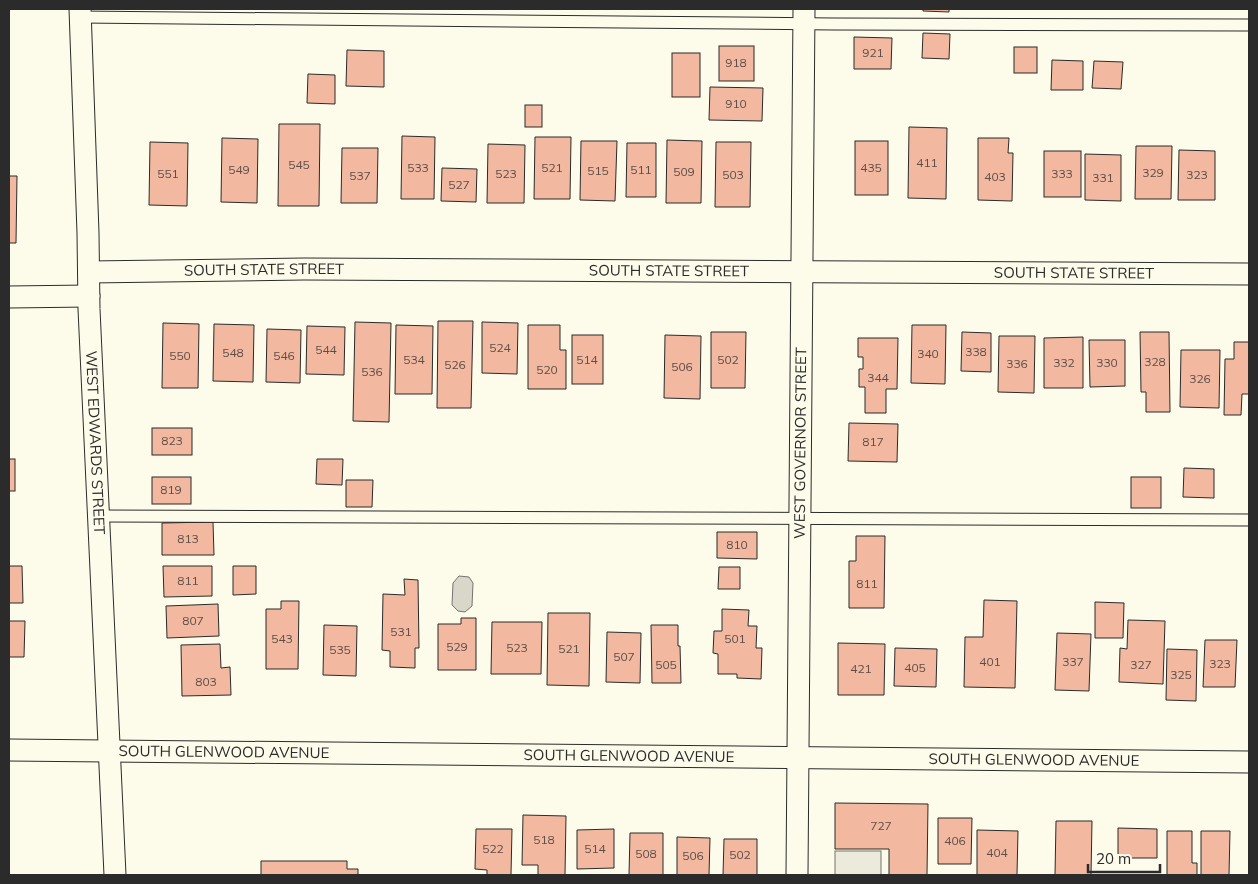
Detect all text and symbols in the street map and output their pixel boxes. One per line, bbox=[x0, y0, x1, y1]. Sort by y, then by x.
house number: 921 bbox=[862, 45, 884, 60]
house number: 918 bbox=[725, 55, 747, 70]
house number: 910 bbox=[725, 96, 747, 111]
house number: 411 bbox=[916, 155, 938, 170]
house number: 545 bbox=[288, 157, 310, 172]
house number: 533 bbox=[407, 160, 429, 175]
house number: 521 bbox=[541, 160, 563, 175]
house number: 435 bbox=[860, 160, 882, 175]
house number: 549 bbox=[228, 162, 250, 177]
house number: 511 bbox=[630, 162, 652, 177]
house number: 515 bbox=[587, 163, 609, 178]
house number: 509 bbox=[673, 164, 695, 179]
house number: 329 bbox=[1142, 165, 1164, 180]
house number: 551 bbox=[157, 166, 179, 181]
house number: 523 bbox=[495, 166, 517, 181]
house number: 333 bbox=[1051, 166, 1073, 181]
house number: 503 bbox=[722, 167, 744, 182]
house number: 323 bbox=[1186, 167, 1208, 182]
house number: 537 bbox=[349, 168, 371, 183]
house number: 403 bbox=[984, 169, 1006, 184]
house number: 331 bbox=[1092, 170, 1114, 185]
house number: 527 bbox=[448, 177, 470, 192]
street label: SOUTH STATE STREET bbox=[184, 259, 344, 280]
street label: SOUTH STATE STREET bbox=[589, 261, 749, 280]
street label: SOUTH STATE STREET bbox=[994, 263, 1154, 282]
house number: 524 bbox=[489, 340, 511, 355]
house number: 544 bbox=[315, 342, 337, 357]
house number: 338 bbox=[965, 344, 987, 359]
house number: 548 bbox=[222, 345, 244, 360]
house number: 340 bbox=[917, 346, 939, 361]
street label: WEST GOVERNOR STREET bbox=[790, 347, 810, 539]
house number: 550 bbox=[169, 348, 191, 363]
house number: 546 bbox=[273, 348, 295, 363]
street label: WEST EDWARDS STREET bbox=[82, 350, 109, 535]
house number: 534 bbox=[403, 352, 425, 367]
house number: 514 bbox=[576, 352, 598, 367]
house number: 502 bbox=[717, 352, 739, 367]
house number: 328 bbox=[1144, 354, 1166, 369]
house number: 332 bbox=[1053, 355, 1075, 370]
house number: 330 bbox=[1096, 355, 1118, 370]
house number: 336 bbox=[1006, 356, 1028, 371]
house number: 526 bbox=[444, 357, 466, 372]
house number: 506 bbox=[671, 359, 693, 374]
house number: 520 bbox=[536, 362, 558, 377]
house number: 536 bbox=[361, 364, 383, 379]
house number: 344 bbox=[867, 370, 889, 385]
house number: 326 bbox=[1189, 371, 1211, 386]
house number: 823 bbox=[161, 433, 183, 448]
house number: 817 bbox=[862, 434, 884, 449]
house number: 819 bbox=[160, 482, 182, 497]
house number: 813 bbox=[177, 531, 199, 546]
house number: 810 bbox=[726, 537, 748, 552]
house number: 811 bbox=[177, 573, 199, 588]
house number: 811 bbox=[856, 576, 878, 591]
house number: 807 bbox=[182, 613, 204, 628]
house number: 531 bbox=[390, 624, 412, 639]
house number: 543 bbox=[271, 631, 293, 646]
house number: 501 bbox=[724, 631, 746, 646]
house number: 529 bbox=[446, 639, 468, 654]
house number: 523 bbox=[506, 640, 528, 655]
house number: 521 bbox=[558, 641, 580, 656]
house number: 535 bbox=[329, 642, 351, 657]
house number: 507 bbox=[613, 649, 635, 664]
house number: 401 bbox=[979, 654, 1001, 669]
house number: 337 bbox=[1062, 654, 1084, 669]
house number: 323 bbox=[1209, 656, 1231, 671]
house number: 505 bbox=[655, 657, 677, 672]
house number: 327 bbox=[1130, 657, 1152, 672]
house number: 405 bbox=[904, 660, 926, 675]
house number: 421 bbox=[850, 661, 872, 676]
house number: 325 bbox=[1170, 667, 1192, 682]
house number: 803 bbox=[195, 674, 217, 689]
street label: SOUTH GLENWOOD AVENUE bbox=[118, 741, 330, 762]
street label: SOUTH GLENWOOD AVENUE bbox=[523, 745, 735, 766]
street label: SOUTH GLENWOOD AVENUE bbox=[928, 749, 1140, 770]
house number: 727 bbox=[870, 818, 892, 833]
house number: 518 bbox=[533, 832, 555, 847]
house number: 406 bbox=[944, 833, 966, 848]
house number: 522 bbox=[482, 841, 504, 856]
house number: 514 bbox=[584, 841, 606, 856]
scale bar bbox=[1088, 842, 1160, 874]
house number: 404 bbox=[986, 845, 1008, 860]
house number: 508 bbox=[635, 846, 657, 861]
house number: 502 bbox=[729, 847, 751, 862]
house number: 506 bbox=[682, 848, 704, 863]
text: 20 m bbox=[1096, 849, 1131, 868]

